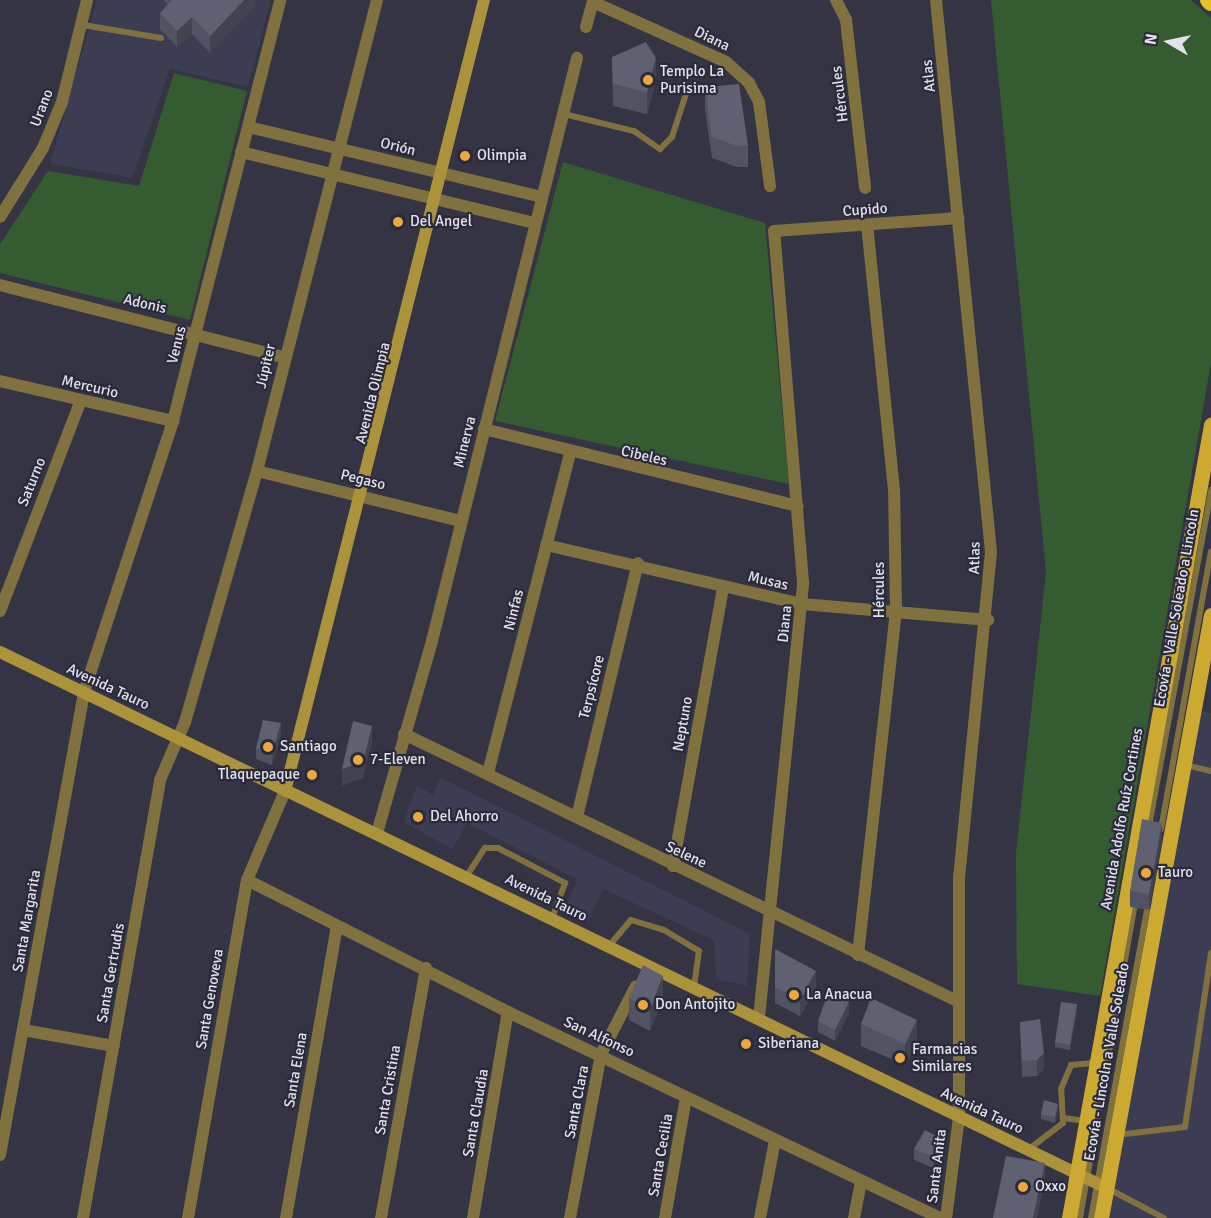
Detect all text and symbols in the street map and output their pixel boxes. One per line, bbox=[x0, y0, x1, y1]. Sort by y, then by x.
north arrow bbox=[1139, 12, 1199, 72]
street label: Diana bbox=[691, 23, 733, 55]
text: N bbox=[1140, 32, 1162, 46]
street label: Atlas bbox=[918, 59, 940, 93]
place label: Templo La Purisima bbox=[660, 62, 724, 97]
street label: Hércules bbox=[828, 65, 852, 123]
marker: Templo La Purisima bbox=[641, 73, 655, 87]
street label: Urano bbox=[27, 87, 57, 129]
street label: Orión bbox=[379, 134, 417, 160]
place label: Olimpia bbox=[477, 147, 527, 165]
marker: Olimpia bbox=[458, 149, 472, 163]
street label: Cupido bbox=[842, 199, 888, 221]
place label: Del Angel bbox=[410, 213, 472, 231]
marker: Del Angel bbox=[391, 215, 405, 229]
street label: Adonis bbox=[122, 290, 168, 318]
street label: Venus bbox=[164, 324, 190, 366]
street label: Avenida Olimpia bbox=[352, 340, 394, 446]
street label: Júpiter bbox=[252, 342, 280, 390]
street label: Mercurio bbox=[60, 372, 120, 402]
street label: Minerva bbox=[450, 414, 480, 470]
street label: Cibeles bbox=[619, 442, 669, 470]
street label: Saturno bbox=[14, 455, 50, 509]
street label: Pegaso bbox=[339, 466, 387, 494]
street label: Ecovía - Valle Soleado a Lincoln bbox=[1151, 508, 1203, 708]
street label: Atlas bbox=[966, 541, 984, 575]
street label: Hércules bbox=[871, 562, 889, 618]
street label: Musas bbox=[746, 568, 790, 594]
street label: Ninfas bbox=[500, 588, 528, 632]
street label: Diana bbox=[774, 605, 796, 643]
street label: Terpsícore bbox=[575, 653, 609, 721]
street label: Avenida Tauro bbox=[64, 660, 152, 714]
street label: Neptuno bbox=[669, 695, 697, 753]
street label: Avenida Adolfo Ruíz Cortines bbox=[1097, 727, 1147, 911]
place label: Santiago bbox=[280, 738, 337, 756]
marker: Santiago bbox=[261, 740, 275, 754]
place label: 7-Eleven bbox=[370, 751, 426, 769]
marker: 7-Eleven bbox=[351, 753, 365, 767]
place label: Tlaquepaque bbox=[218, 766, 300, 784]
marker: Tlaquepaque bbox=[305, 768, 319, 782]
place label: Del Ahorro bbox=[430, 808, 499, 826]
marker: Del Ahorro bbox=[411, 810, 425, 824]
street label: Selene bbox=[663, 838, 709, 872]
place label: Tauro bbox=[1158, 864, 1193, 882]
marker: Tauro bbox=[1139, 866, 1153, 880]
street label: Santa Margarita bbox=[9, 868, 45, 974]
street label: Avenida Tauro bbox=[502, 870, 590, 926]
street label: Santa Gertrudis bbox=[93, 922, 129, 1024]
street label: Santa Genoveva bbox=[192, 947, 228, 1051]
street label: Ecovía - Lincoln a Valle Soleado bbox=[1081, 962, 1133, 1162]
place label: La Anacua bbox=[806, 986, 872, 1004]
marker: La Anacua bbox=[787, 988, 801, 1002]
place label: Don Antojito bbox=[655, 996, 735, 1014]
marker: Don Antojito bbox=[636, 998, 650, 1012]
street label: San Alfonso bbox=[561, 1013, 637, 1061]
street label: Santa Elena bbox=[281, 1031, 311, 1109]
place label: Siberiana bbox=[758, 1035, 819, 1053]
marker: Siberiana bbox=[739, 1037, 753, 1051]
place label: Farmacias Similares bbox=[912, 1040, 977, 1075]
street label: Santa Cristina bbox=[371, 1044, 405, 1136]
marker: Farmacias Similares bbox=[893, 1051, 907, 1065]
street label: Santa Clara bbox=[561, 1064, 593, 1140]
street label: Santa Claudia bbox=[459, 1068, 493, 1158]
street label: Avenida Tauro bbox=[938, 1084, 1026, 1138]
street label: Santa Cecilia bbox=[645, 1112, 677, 1198]
street label: Santa Anita bbox=[924, 1128, 950, 1204]
place label: Oxxo bbox=[1035, 1178, 1066, 1196]
marker: Oxxo bbox=[1016, 1180, 1030, 1194]

